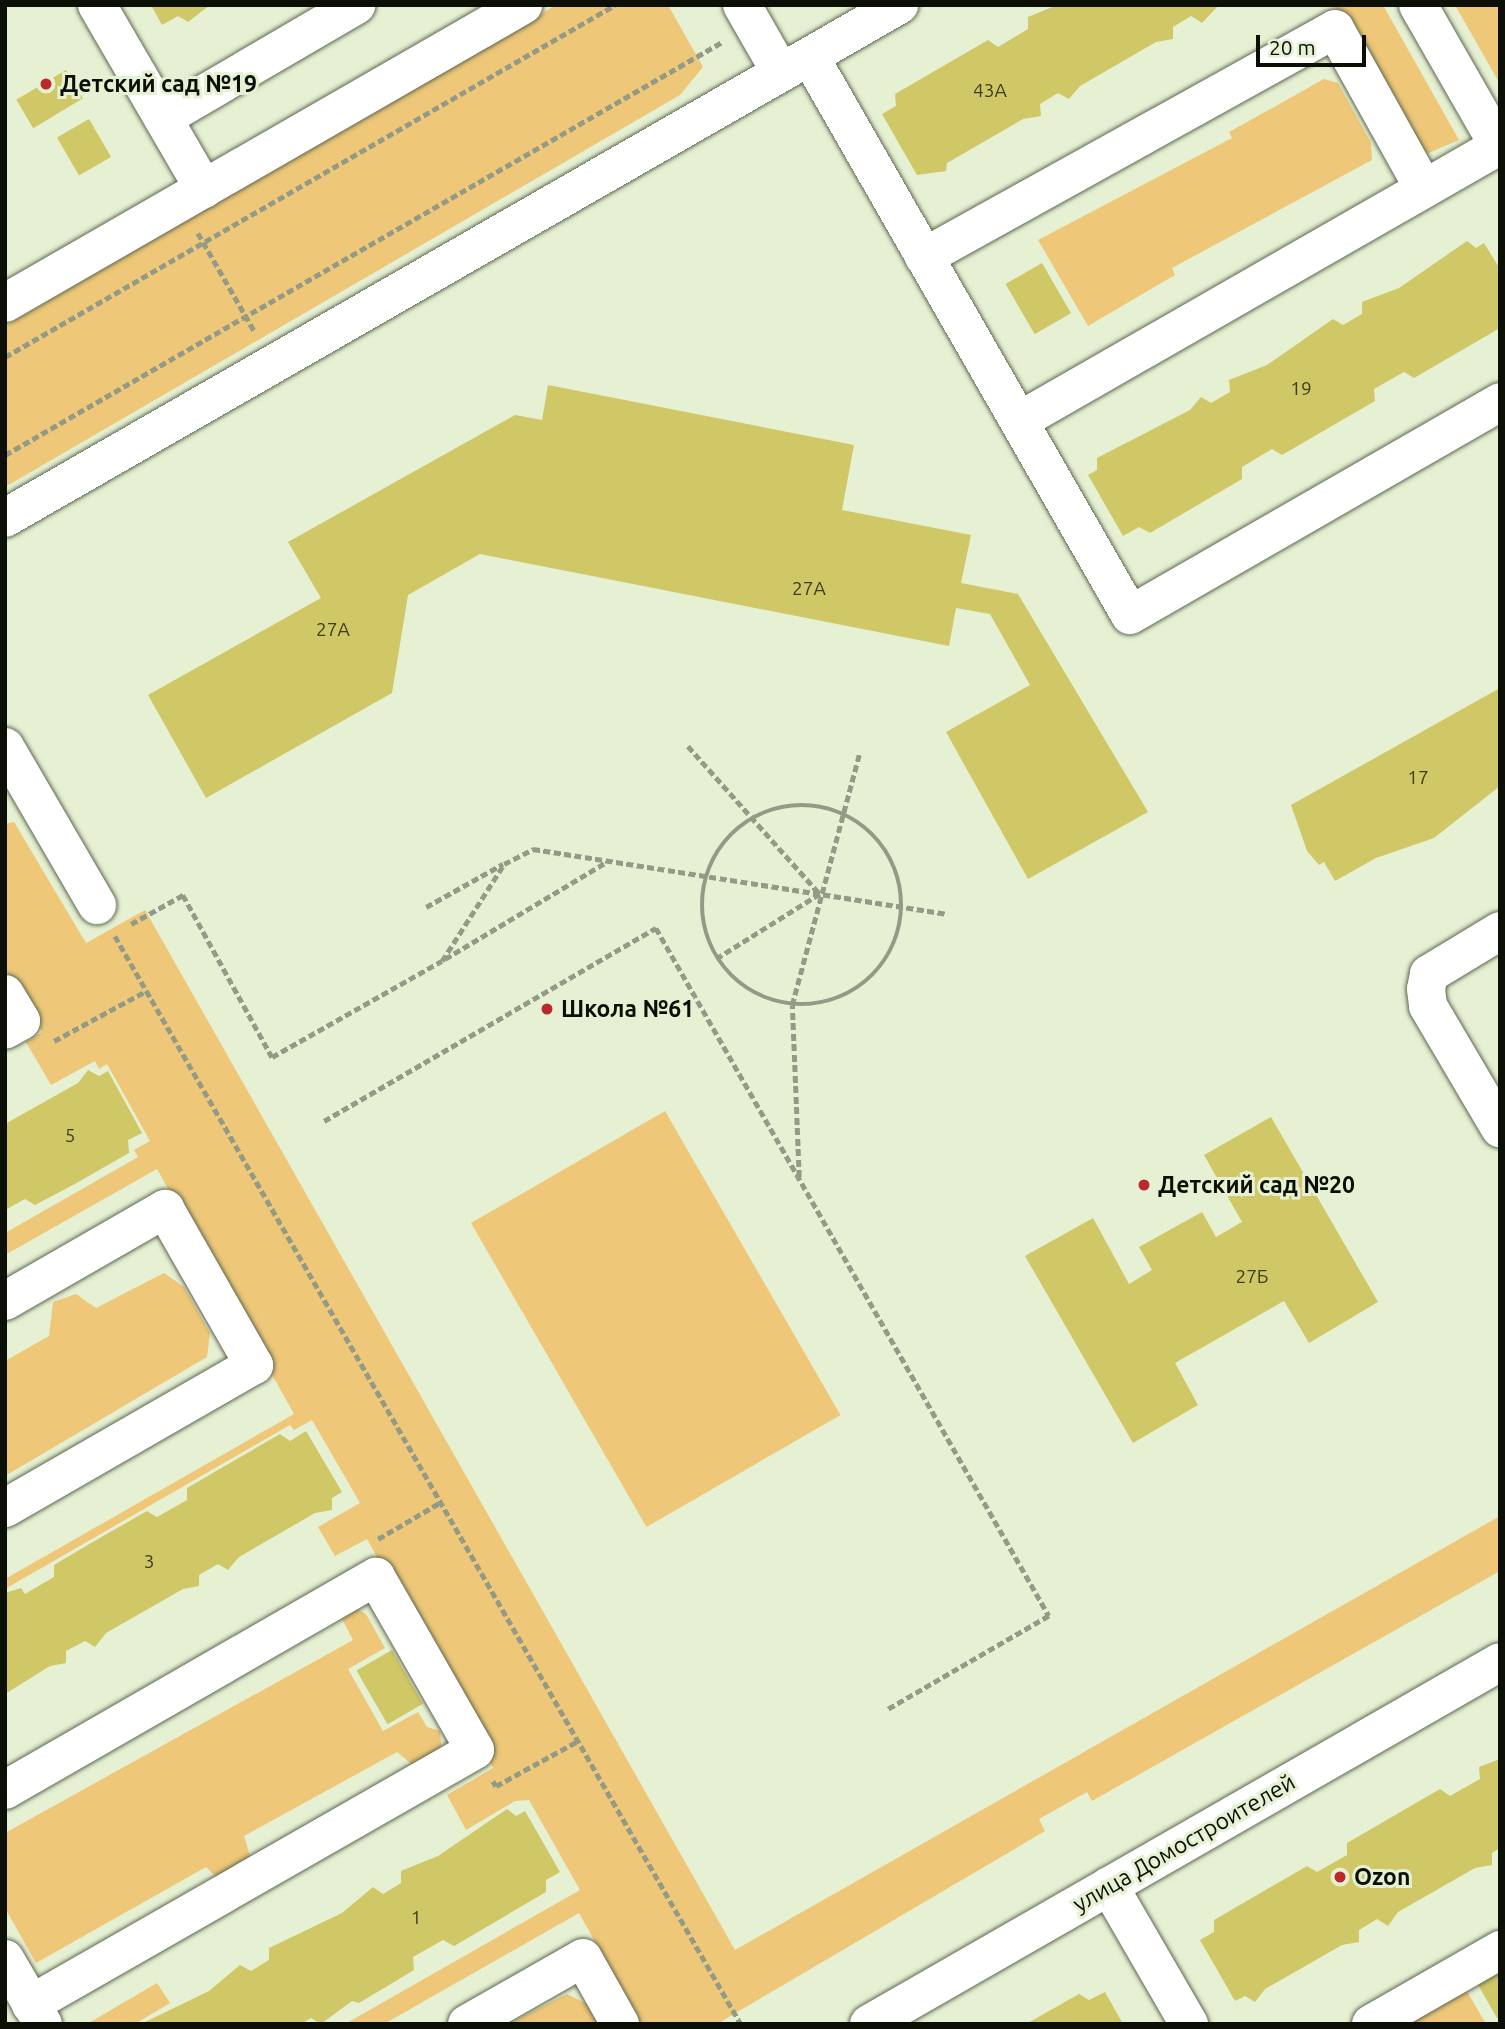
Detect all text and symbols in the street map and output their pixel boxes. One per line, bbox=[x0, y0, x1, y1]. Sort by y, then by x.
scale bar bbox=[1260, 21, 1370, 65]
text: 20 m bbox=[1269, 35, 1316, 59]
place label: Детский сад №19 bbox=[60, 70, 257, 98]
marker: Детский сад №19 bbox=[38, 76, 54, 92]
house number: 43А bbox=[973, 80, 1007, 102]
house number: 19 bbox=[1290, 378, 1312, 400]
house number: 27А bbox=[792, 578, 826, 600]
house number: 27А bbox=[316, 619, 350, 641]
house number: 17 bbox=[1407, 767, 1429, 789]
place label: Школа №61 bbox=[561, 995, 694, 1023]
marker: Школа №61 bbox=[539, 1001, 555, 1017]
house number: 5 bbox=[65, 1125, 75, 1147]
place label: Детский сад №20 bbox=[1158, 1171, 1355, 1199]
marker: Детский сад №20 bbox=[1136, 1177, 1152, 1193]
house number: 27Б bbox=[1235, 1266, 1269, 1288]
house number: 3 bbox=[144, 1551, 154, 1573]
street label: улица Домостроителей bbox=[1068, 1768, 1300, 1918]
place label: Ozon bbox=[1354, 1863, 1410, 1891]
marker: Ozon bbox=[1332, 1869, 1348, 1885]
house number: 1 bbox=[411, 1907, 421, 1929]

